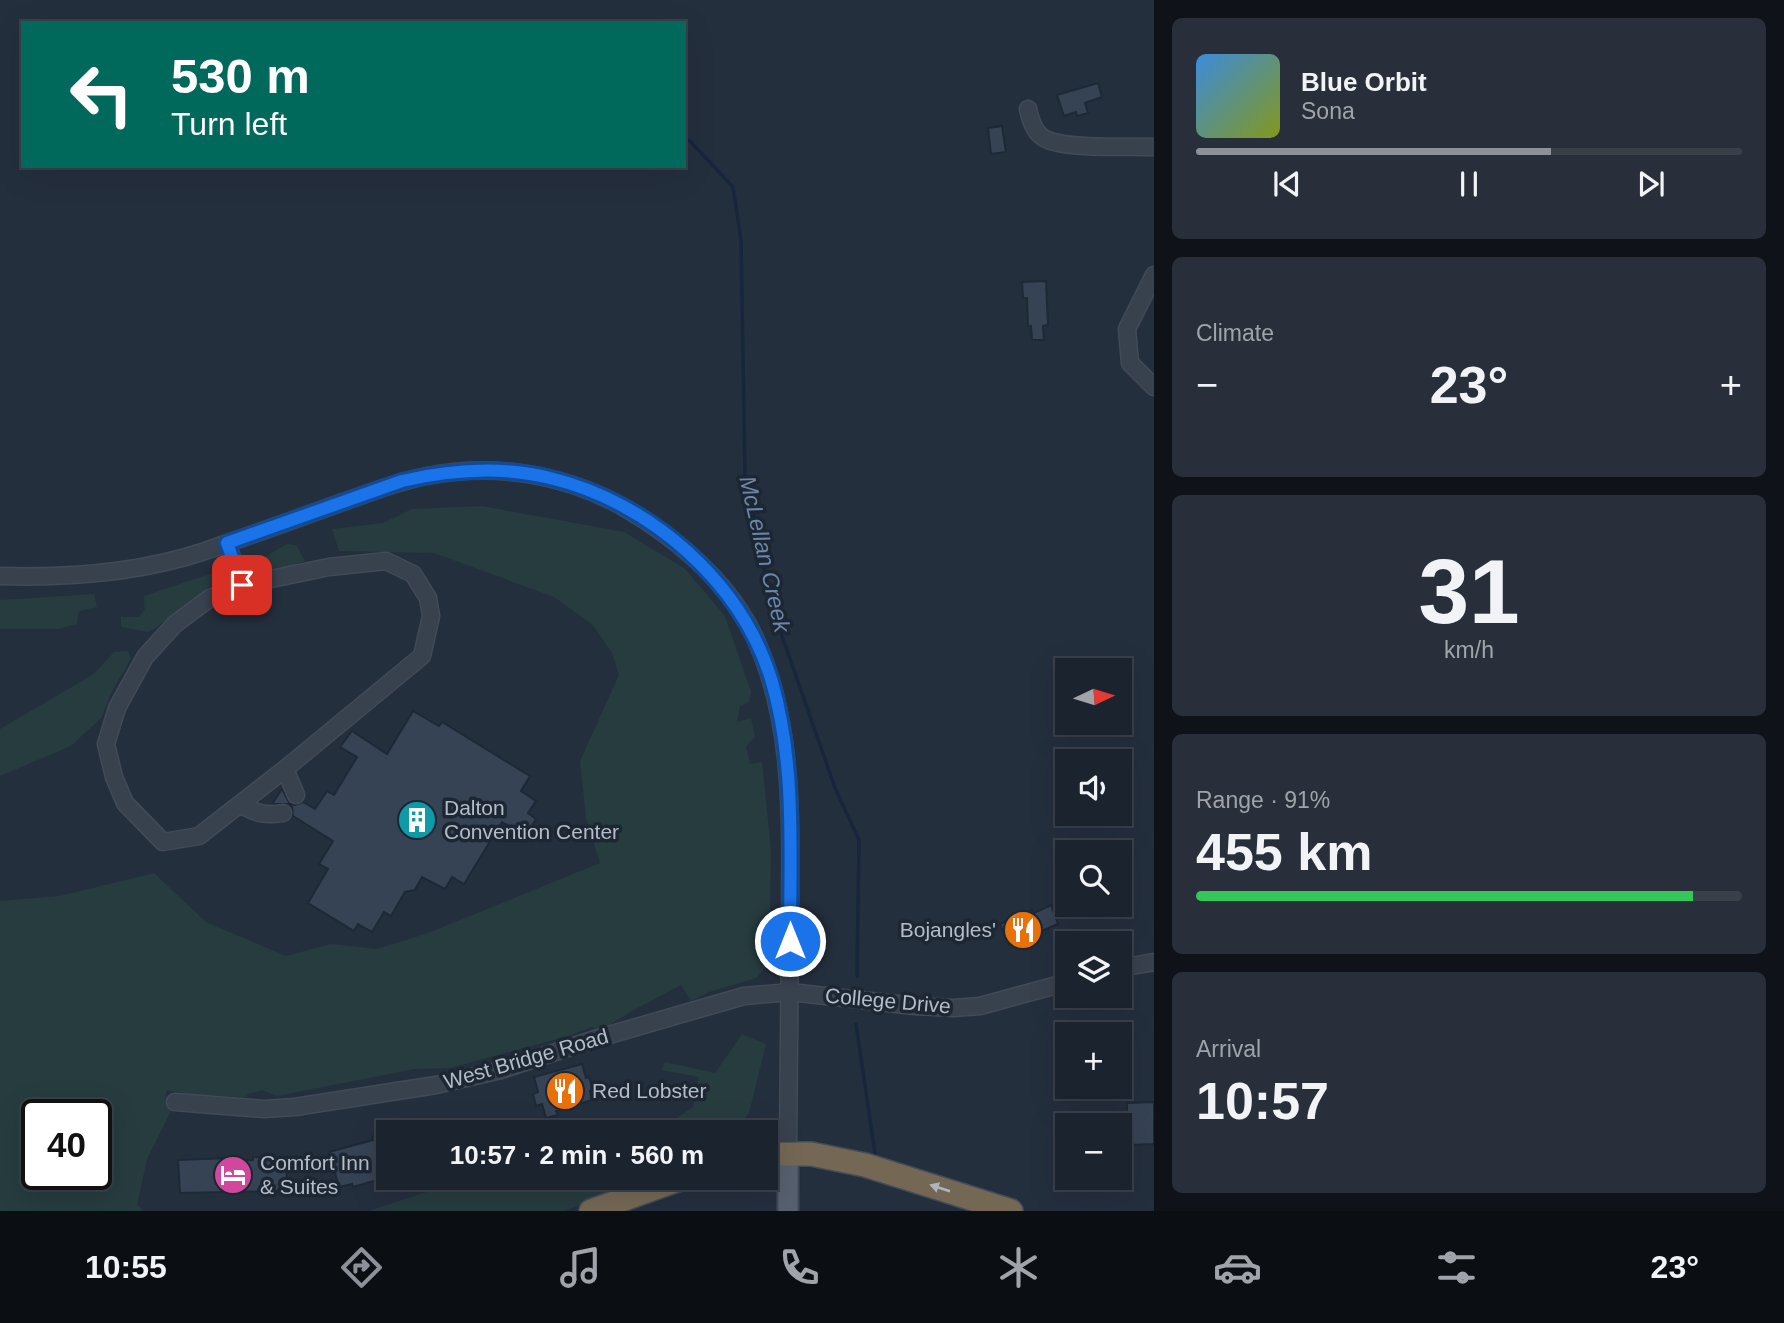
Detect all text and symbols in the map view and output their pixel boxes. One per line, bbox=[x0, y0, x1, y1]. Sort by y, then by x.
icon: left bbox=[56, 49, 147, 140]
text: 530 m bbox=[171, 49, 310, 103]
text: Blue Orbit bbox=[1301, 67, 1427, 97]
text: Sona bbox=[1301, 98, 1355, 124]
text: Turn left bbox=[171, 106, 287, 142]
icon: previous bbox=[1268, 165, 1306, 203]
icon: pause bbox=[1450, 165, 1488, 203]
icon: next bbox=[1632, 165, 1670, 203]
text: Climate bbox=[1196, 320, 1274, 346]
text: 23° bbox=[1430, 356, 1508, 414]
text: − bbox=[1196, 364, 1218, 406]
text: + bbox=[1720, 364, 1742, 406]
water label: McLellan Creek bbox=[734, 473, 796, 636]
text: 31 bbox=[1418, 541, 1520, 642]
pin bbox=[212, 555, 272, 615]
icon: arrive bbox=[223, 566, 261, 604]
text: km/h bbox=[1444, 637, 1494, 663]
north arrow bbox=[1055, 658, 1132, 735]
map controls bbox=[1055, 658, 1132, 1190]
button: sound bbox=[1055, 749, 1132, 826]
text: Range · 91% bbox=[1196, 787, 1330, 813]
place label: Dalton Convention Center bbox=[444, 796, 619, 843]
building icon: Dalton Convention Center bbox=[396, 799, 438, 841]
text: 455 km bbox=[1196, 823, 1372, 881]
button: search bbox=[1055, 840, 1132, 917]
position arrow bbox=[753, 904, 827, 978]
restaurant icon: Bojangles' bbox=[1002, 909, 1044, 951]
place label: Bojangles' bbox=[900, 918, 996, 941]
button: layers bbox=[1055, 931, 1132, 1008]
street label: College Drive bbox=[824, 984, 952, 1017]
button: + bbox=[1055, 1022, 1132, 1099]
street label: West Bridge Road bbox=[441, 1024, 611, 1093]
text: Arrival bbox=[1196, 1036, 1261, 1062]
restaurant icon: Red Lobster bbox=[544, 1070, 586, 1112]
text: 10:57 bbox=[1196, 1072, 1329, 1130]
place label: Red Lobster bbox=[592, 1079, 706, 1102]
speed limit sign: 40 bbox=[21, 1099, 112, 1190]
button: − bbox=[1055, 1113, 1132, 1190]
text: 10:57 · 2 min · 560 m bbox=[450, 1140, 704, 1170]
place label: Comfort Inn & Suites bbox=[260, 1151, 370, 1198]
hotel icon: Comfort Inn & Suites bbox=[212, 1154, 254, 1196]
one-way arrow bbox=[930, 1182, 951, 1193]
icon: directions bbox=[337, 1243, 386, 1292]
icon: music bbox=[556, 1243, 605, 1292]
icon: phone bbox=[775, 1243, 824, 1292]
icon: climate bbox=[994, 1243, 1043, 1292]
icon: car bbox=[1213, 1243, 1262, 1292]
icon: filters bbox=[1432, 1243, 1481, 1292]
text: 10:55 bbox=[85, 1249, 167, 1285]
text: 23° bbox=[1651, 1249, 1699, 1285]

